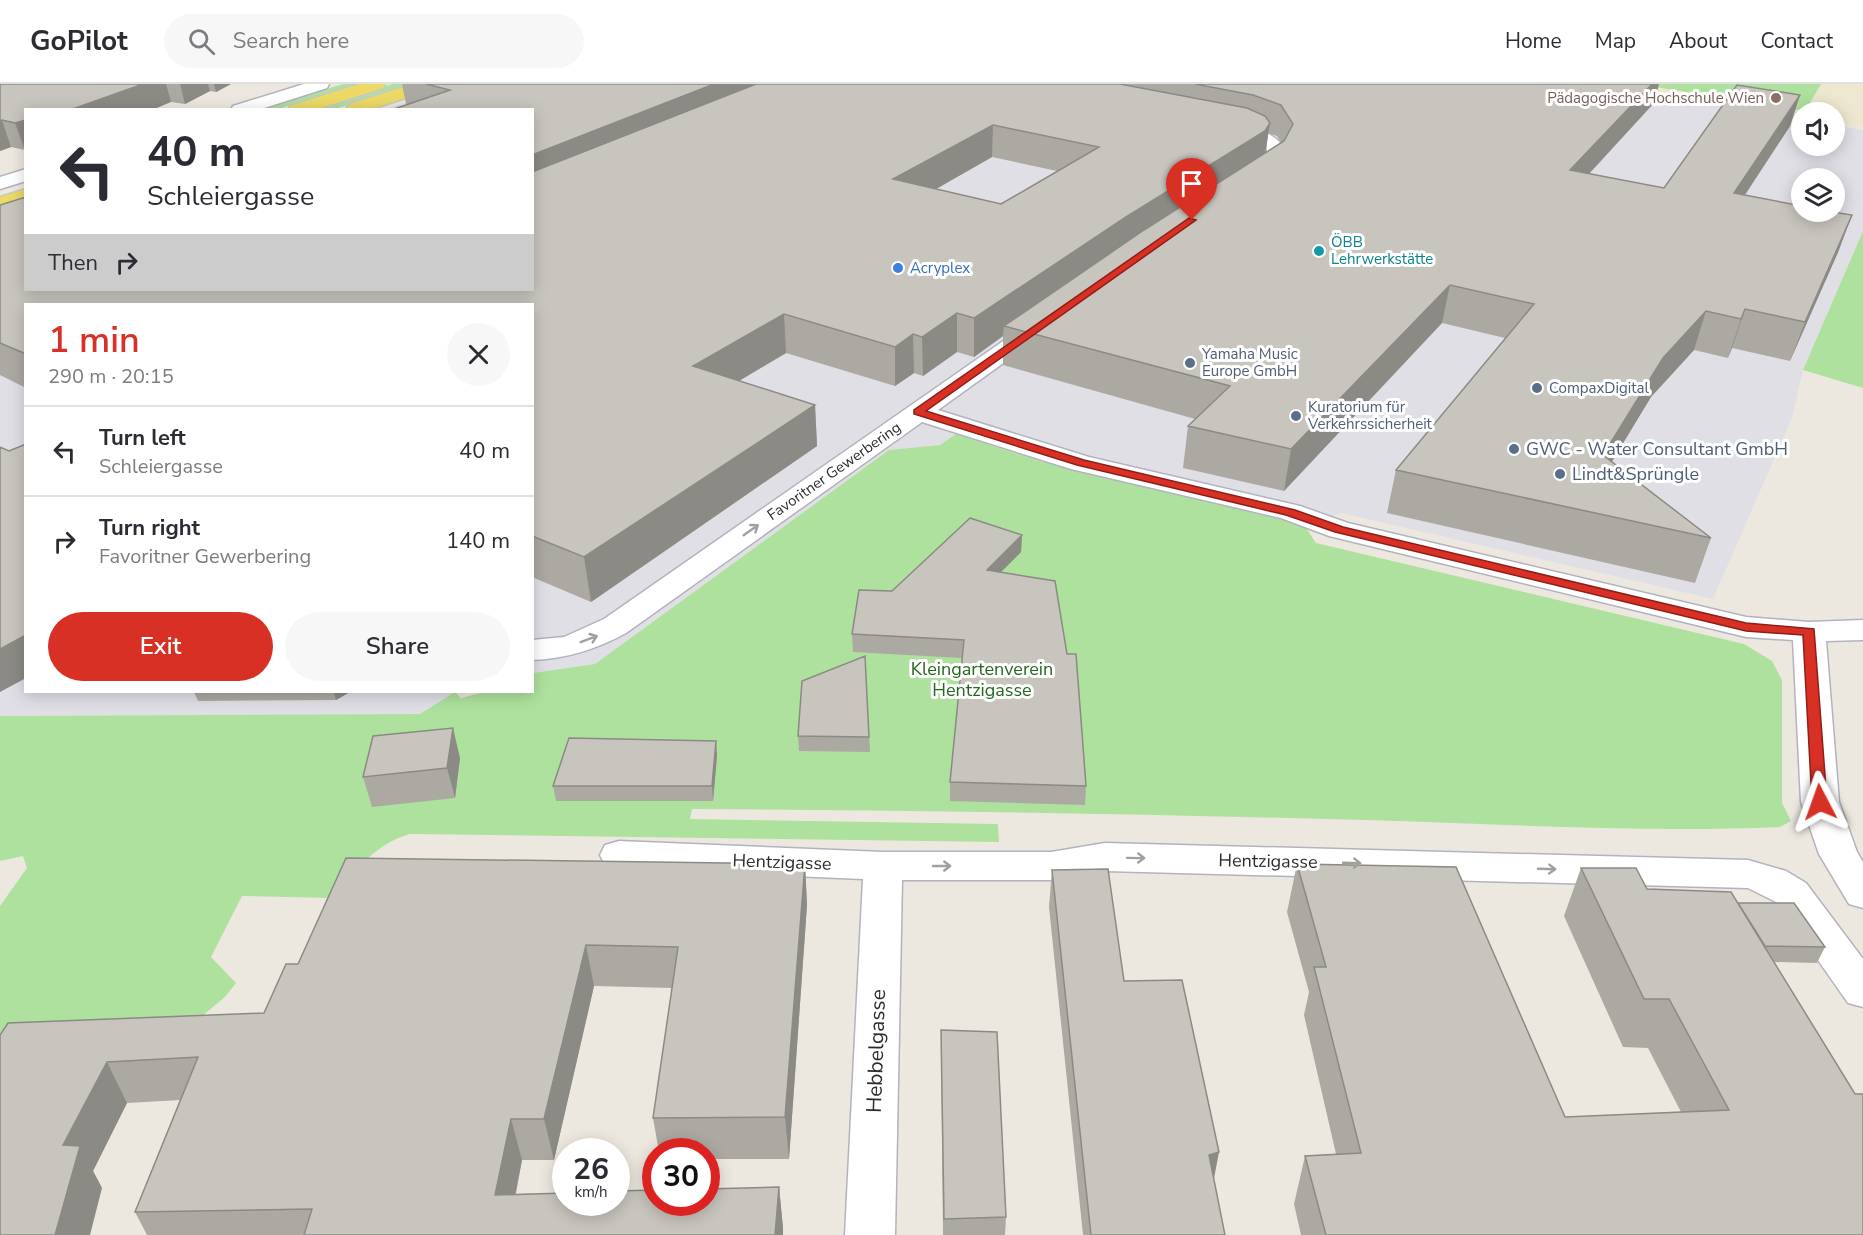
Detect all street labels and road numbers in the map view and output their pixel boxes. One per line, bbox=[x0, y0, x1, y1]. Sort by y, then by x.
street label: Favoritner Gewerbering bbox=[763, 417, 905, 525]
street label: Hentzigasse bbox=[732, 848, 832, 876]
street label: Hentzigasse bbox=[1218, 848, 1318, 874]
street label: Hebbelgasse bbox=[860, 989, 892, 1113]

